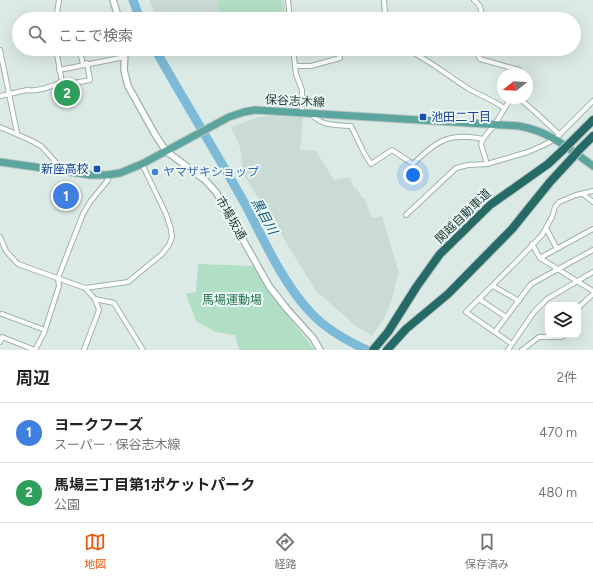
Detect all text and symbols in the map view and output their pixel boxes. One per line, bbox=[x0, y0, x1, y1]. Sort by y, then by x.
search box bbox=[12, 12, 581, 56]
icon: search bbox=[26, 23, 48, 45]
text: ここで検索 bbox=[58, 27, 133, 45]
north arrow bbox=[497, 68, 533, 104]
pin: 2 bbox=[54, 78, 80, 108]
street label: 保谷志木線 bbox=[265, 92, 325, 110]
place label: 池田二丁目 bbox=[431, 110, 491, 124]
marker: 池田二丁目 bbox=[418, 112, 428, 122]
place label: 新座高校 bbox=[41, 162, 89, 176]
marker: 新座高校 bbox=[92, 164, 102, 174]
place label: ヤマザキショップ bbox=[163, 165, 259, 179]
your location bbox=[403, 165, 423, 185]
marker: ヤマザキショップ bbox=[150, 167, 160, 177]
pin: 1 bbox=[53, 181, 79, 211]
street label: 関越自動車道 bbox=[432, 186, 494, 246]
street label: 市場坂通 bbox=[213, 194, 249, 242]
water label: 黒目川 bbox=[249, 196, 282, 239]
park label: 馬場運動場 bbox=[202, 293, 262, 307]
map controls bbox=[545, 302, 581, 338]
button: layers bbox=[545, 302, 581, 338]
text: 周辺 bbox=[16, 368, 50, 388]
text: 2件 bbox=[557, 370, 577, 385]
text: ヨークフーズ bbox=[54, 416, 143, 434]
text: 1 bbox=[26, 425, 32, 440]
text: 470 m bbox=[539, 425, 577, 440]
text: スーパー · 保谷志木線 bbox=[54, 437, 181, 452]
text: 馬場三丁目第1ポケットパーク bbox=[54, 476, 255, 494]
text: 2 bbox=[25, 485, 33, 500]
text: 480 m bbox=[538, 485, 577, 500]
text: 公園 bbox=[54, 497, 80, 512]
tab: 地図 bbox=[84, 531, 106, 571]
tab: 経路 bbox=[274, 531, 296, 571]
tab: 保存済み bbox=[465, 531, 509, 571]

